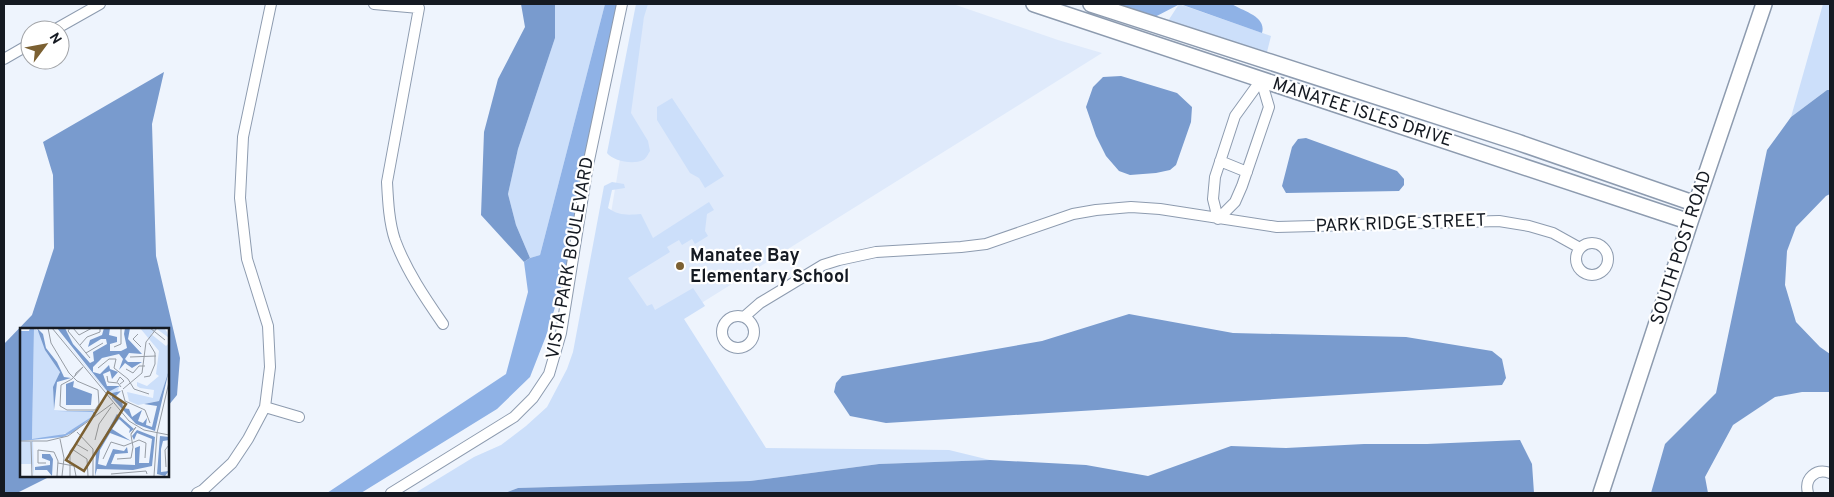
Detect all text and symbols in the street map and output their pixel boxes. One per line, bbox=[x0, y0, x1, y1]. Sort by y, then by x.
north arrow bbox=[20, 20, 70, 70]
text: N bbox=[45, 30, 65, 48]
street label: MANATEE ISLES DRIVE bbox=[1269, 73, 1455, 153]
street label: VISTA PARK BOULEVARD bbox=[542, 155, 600, 361]
street label: SOUTH POST ROAD bbox=[1646, 168, 1718, 328]
street label: PARK RIDGE STREET bbox=[1315, 210, 1487, 238]
place label: Manatee Bay Elementary School bbox=[690, 245, 849, 289]
marker: Manatee Bay Elementary School bbox=[674, 260, 686, 272]
inset map bbox=[20, 328, 169, 477]

